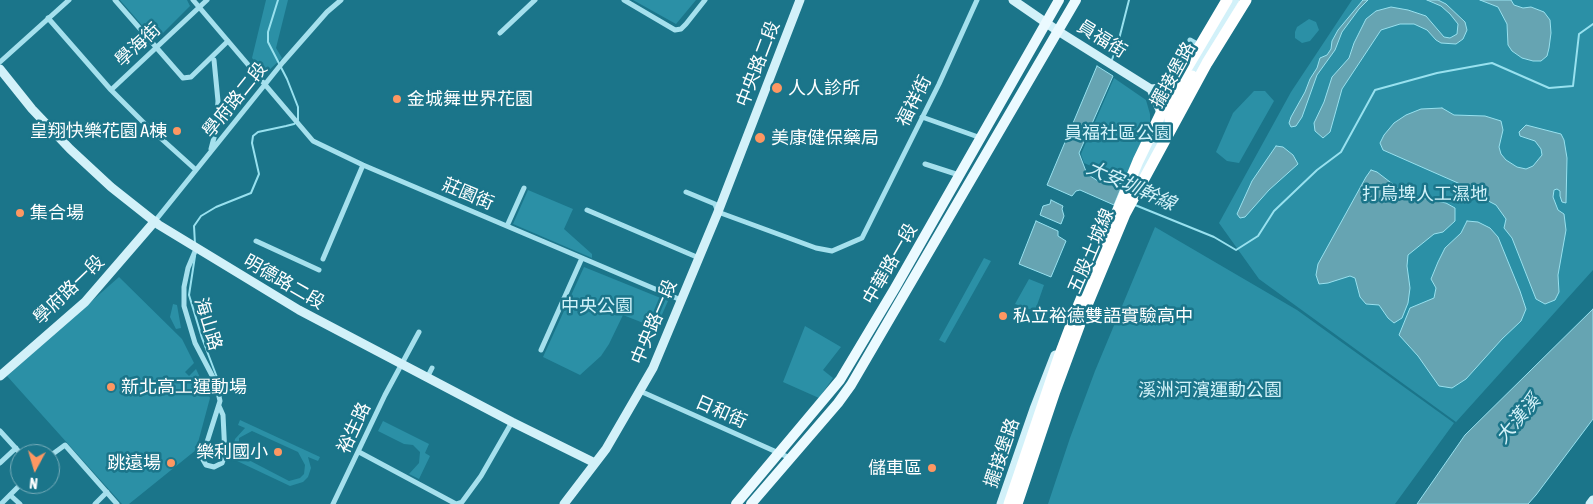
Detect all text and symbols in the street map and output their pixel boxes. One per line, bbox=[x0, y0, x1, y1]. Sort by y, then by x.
street label: 員福街 bbox=[1073, 16, 1131, 62]
street label: 中央路二段 bbox=[732, 18, 784, 110]
street label: 學海街 bbox=[111, 19, 165, 71]
street label: 擺接堡路 bbox=[1146, 38, 1200, 112]
street label: 學府路二段 bbox=[198, 58, 272, 142]
street label: 福祥街 bbox=[892, 72, 936, 130]
place label: 人人診所 bbox=[788, 77, 860, 99]
marker: 人人診所 bbox=[770, 81, 784, 95]
place label: 金城舞世界花園 bbox=[407, 88, 533, 110]
marker: 金城舞世界花園 bbox=[391, 93, 403, 105]
place label: 皇翔快樂花園 A棟 bbox=[30, 120, 167, 142]
park label: 員福社區公園 bbox=[1064, 122, 1172, 144]
marker: 皇翔快樂花園 A棟 bbox=[171, 125, 183, 137]
place label: 美康健保藥局 bbox=[771, 127, 879, 149]
marker: 美康健保藥局 bbox=[753, 131, 767, 145]
water label: 大安圳幹線 bbox=[1083, 156, 1179, 216]
street label: 莊園街 bbox=[439, 174, 497, 214]
park label: 打鳥埤人工濕地 bbox=[1362, 183, 1488, 205]
place label: 集合場 bbox=[30, 202, 84, 224]
street label: 五股土城線 bbox=[1063, 205, 1119, 297]
marker: 集合場 bbox=[14, 207, 26, 219]
street label: 中華路一段 bbox=[858, 220, 922, 308]
street label: 明德路二段 bbox=[240, 250, 328, 314]
street label: 學府路一段 bbox=[29, 251, 109, 329]
street label: 中央路一段 bbox=[626, 276, 682, 368]
street label: 海山路 bbox=[190, 295, 226, 353]
park label: 中央公園 bbox=[561, 295, 633, 317]
place label: 私立裕德雙語實驗高中 bbox=[1013, 305, 1193, 327]
marker: 私立裕德雙語實驗高中 bbox=[997, 310, 1009, 322]
place label: 新北高工運動場 bbox=[121, 376, 247, 398]
park label: 溪洲河濱運動公園 bbox=[1138, 379, 1282, 401]
marker: 新北高工運動場 bbox=[105, 381, 117, 393]
water label: 大漢溪 bbox=[1491, 390, 1545, 448]
street label: 日和街 bbox=[692, 391, 750, 433]
street label: 裕生路 bbox=[333, 399, 375, 457]
street label: 擺接堡路 bbox=[980, 415, 1024, 491]
place label: 樂利國小 bbox=[196, 441, 268, 463]
north arrow bbox=[10, 444, 60, 494]
marker: 樂利國小 bbox=[272, 446, 284, 458]
place label: 跳遠場 bbox=[107, 452, 161, 474]
marker: 跳遠場 bbox=[165, 457, 177, 469]
place label: 儲車區 bbox=[868, 457, 922, 479]
marker: 儲車區 bbox=[926, 462, 938, 474]
text: N bbox=[29, 475, 38, 491]

